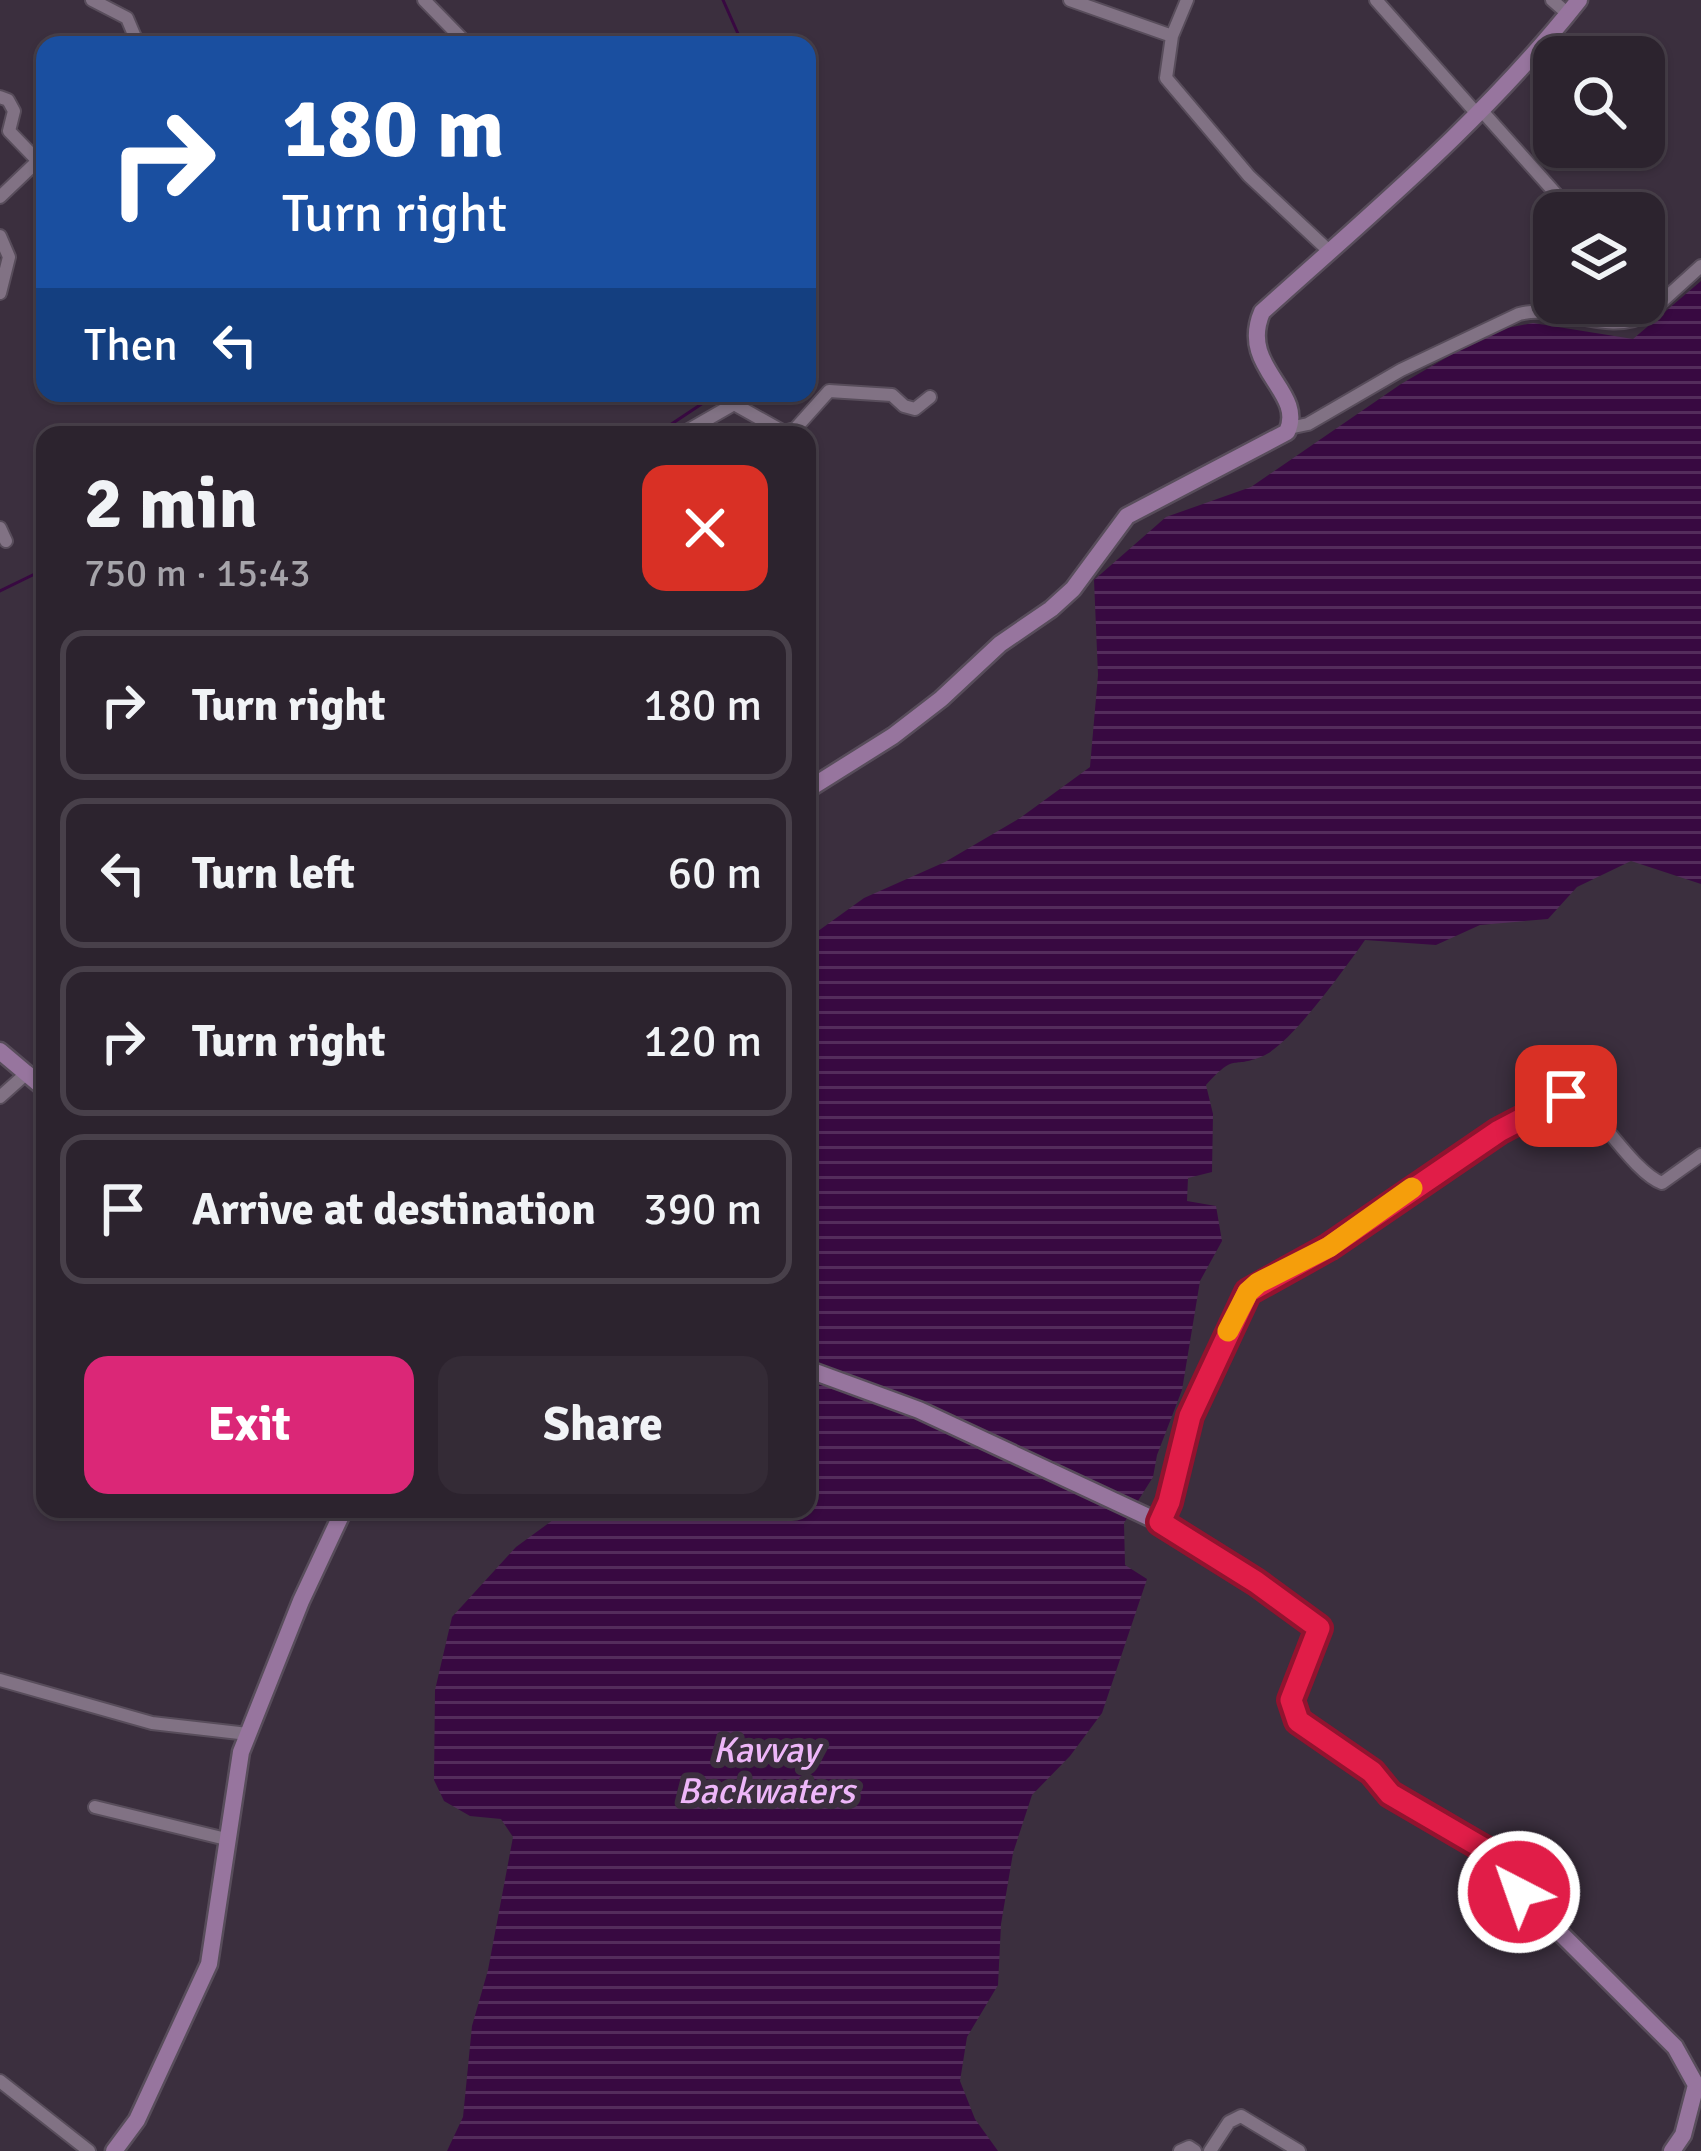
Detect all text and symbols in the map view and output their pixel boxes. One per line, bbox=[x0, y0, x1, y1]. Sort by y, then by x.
map controls bbox=[1533, 36, 1665, 324]
button: search bbox=[1533, 36, 1665, 168]
text: 180 m bbox=[282, 77, 504, 181]
icon: right bbox=[84, 84, 240, 240]
text: Turn right bbox=[282, 180, 507, 247]
button: layers bbox=[1533, 192, 1665, 324]
icon: left bbox=[202, 312, 268, 378]
text: Then bbox=[84, 318, 178, 373]
text: 2 min bbox=[84, 459, 258, 548]
button: close bbox=[642, 465, 768, 591]
text: 750 m · 15:43 bbox=[84, 549, 311, 597]
icon: right bbox=[90, 672, 156, 738]
text: Turn right bbox=[192, 678, 386, 733]
text: 180 m bbox=[643, 678, 762, 733]
icon: left bbox=[90, 840, 156, 906]
text: Turn left bbox=[192, 846, 355, 901]
text: 60 m bbox=[668, 846, 762, 901]
icon: right bbox=[90, 1008, 156, 1074]
text: Turn right bbox=[192, 1014, 386, 1069]
text: 120 m bbox=[643, 1014, 762, 1069]
pin bbox=[1515, 1045, 1617, 1147]
icon: arrive bbox=[1533, 1063, 1599, 1129]
icon: arrive bbox=[90, 1176, 156, 1242]
text: Arrive at destination bbox=[192, 1182, 596, 1237]
text: 390 m bbox=[643, 1182, 762, 1237]
button: Exit bbox=[84, 1356, 414, 1494]
button: Share bbox=[438, 1356, 768, 1494]
water label: Kavvay Backwaters bbox=[677, 1728, 858, 1814]
position arrow bbox=[1456, 1829, 1582, 1955]

